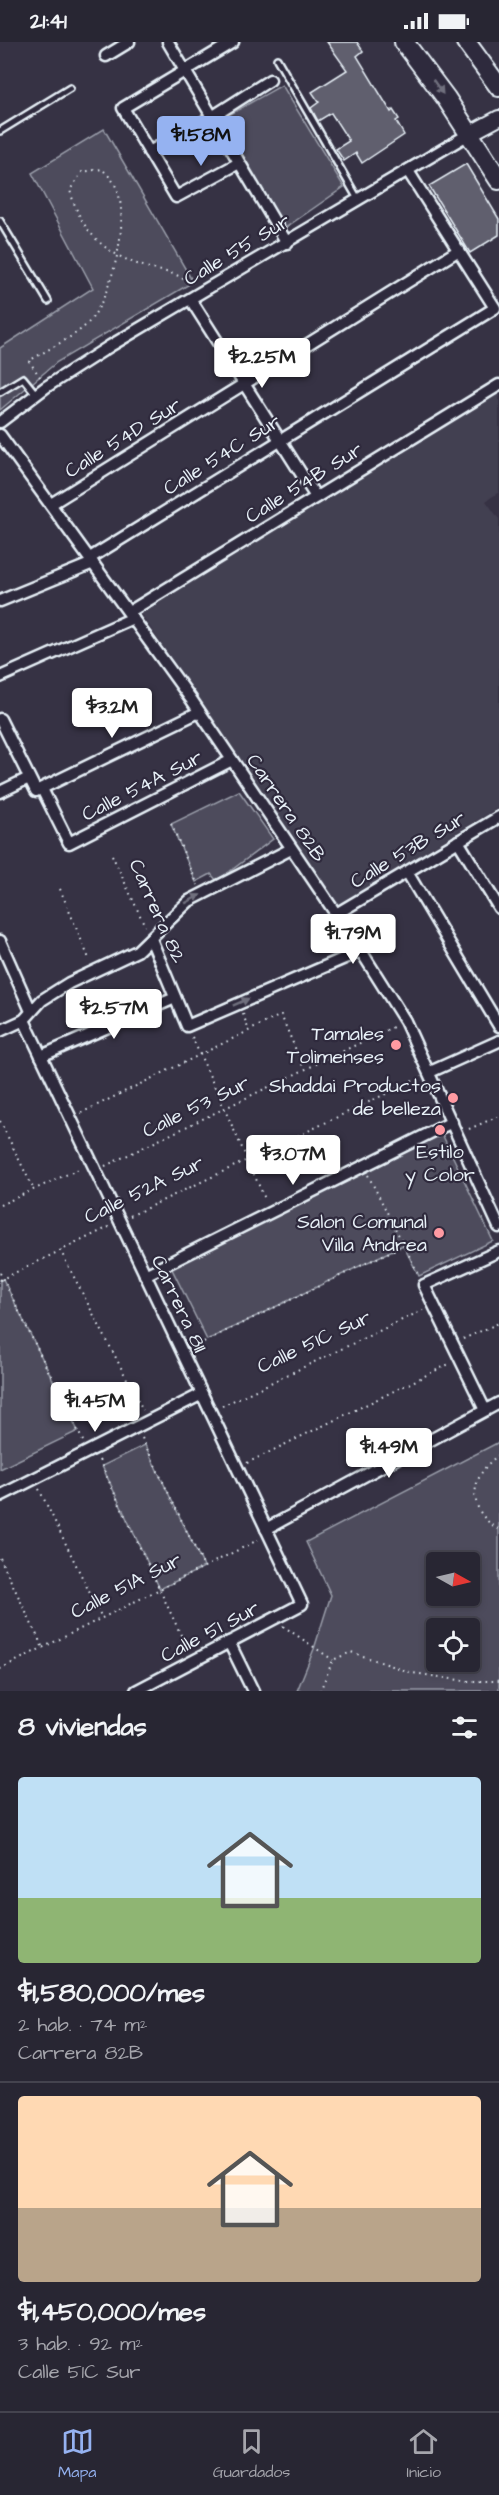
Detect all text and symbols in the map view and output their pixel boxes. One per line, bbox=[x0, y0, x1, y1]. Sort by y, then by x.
text: 21:41 bbox=[30, 6, 67, 37]
one-way arrow bbox=[432, 79, 444, 94]
pin: $1.58M bbox=[152, 116, 250, 167]
text: $1.58M bbox=[171, 121, 231, 149]
street label: Calle 55 Sur bbox=[178, 207, 296, 293]
pin: $2.25M bbox=[213, 338, 311, 389]
text: $2.25M bbox=[228, 343, 296, 371]
street label: Calle 54D Sur bbox=[60, 391, 186, 485]
street label: Calle 54C Sur bbox=[158, 408, 286, 502]
street label: Calle 54B Sur bbox=[240, 436, 368, 530]
pin: $3.2M bbox=[70, 688, 154, 739]
text: $3.2M bbox=[86, 693, 138, 721]
street label: Calle 54A Sur bbox=[77, 744, 207, 828]
street label: Carrera 82B bbox=[239, 748, 333, 868]
street label: Calle 53B Sur bbox=[345, 805, 471, 895]
street label: Carrera 82 bbox=[122, 855, 193, 968]
one-way arrow bbox=[185, 894, 201, 905]
pin: $1.79M bbox=[304, 914, 402, 965]
text: $1.79M bbox=[325, 919, 381, 947]
pin: $2.57M bbox=[65, 989, 163, 1040]
text: $2.57M bbox=[80, 994, 148, 1022]
one-way arrow bbox=[232, 997, 250, 1007]
place label: Tamales Tolimenses bbox=[287, 1020, 384, 1071]
marker: Tamales Tolimenses bbox=[389, 1038, 403, 1052]
street label: Calle 53 Sur bbox=[138, 1069, 254, 1145]
place label: Shaddai Productos de belleza bbox=[269, 1072, 441, 1123]
marker: Shaddai Productos de belleza bbox=[446, 1091, 460, 1105]
marker: Estilo y Color bbox=[433, 1123, 447, 1137]
pin: $3.07M bbox=[244, 1135, 342, 1186]
place label: Estilo y Color bbox=[405, 1138, 475, 1190]
text: $3.07M bbox=[260, 1140, 326, 1168]
street label: Calle 52A Sur bbox=[79, 1149, 209, 1231]
place label: Salon Comunal Villa Andrea bbox=[297, 1208, 427, 1259]
marker: Salon Comunal Villa Andrea bbox=[432, 1226, 446, 1240]
street label: Carrera 81I bbox=[144, 1251, 214, 1357]
street label: Calle 51C Sur bbox=[253, 1303, 375, 1381]
pin: $1.45M bbox=[46, 1382, 144, 1433]
text: $1.45M bbox=[65, 1387, 125, 1415]
pin: $1.49M bbox=[340, 1428, 438, 1479]
text: $1.49M bbox=[360, 1433, 418, 1461]
street label: Calle 51A Sur bbox=[66, 1546, 186, 1626]
north arrow bbox=[426, 1552, 480, 1606]
map controls bbox=[426, 1552, 480, 1672]
street label: Calle 51 Sur bbox=[156, 1594, 264, 1670]
button: locate bbox=[426, 1618, 480, 1672]
text: 8 viviendas bbox=[18, 1709, 147, 1745]
icon: filters bbox=[448, 1711, 481, 1744]
icon: home bbox=[196, 1816, 304, 1924]
text: $1,580,000/mes bbox=[18, 1975, 205, 2011]
text: 2 hab. · 74 m² bbox=[18, 2011, 147, 2039]
text: Carrera 82B bbox=[18, 2039, 143, 2067]
icon: home bbox=[196, 2135, 304, 2243]
text: $1,450,000/mes bbox=[18, 2294, 206, 2330]
text: 3 hab. · 92 m² bbox=[18, 2330, 143, 2358]
text: Calle 51C Sur bbox=[18, 2358, 140, 2386]
tab: Mapa bbox=[58, 2425, 96, 2483]
tab: Guardados bbox=[213, 2425, 290, 2483]
tab: Inicio bbox=[407, 2425, 441, 2483]

